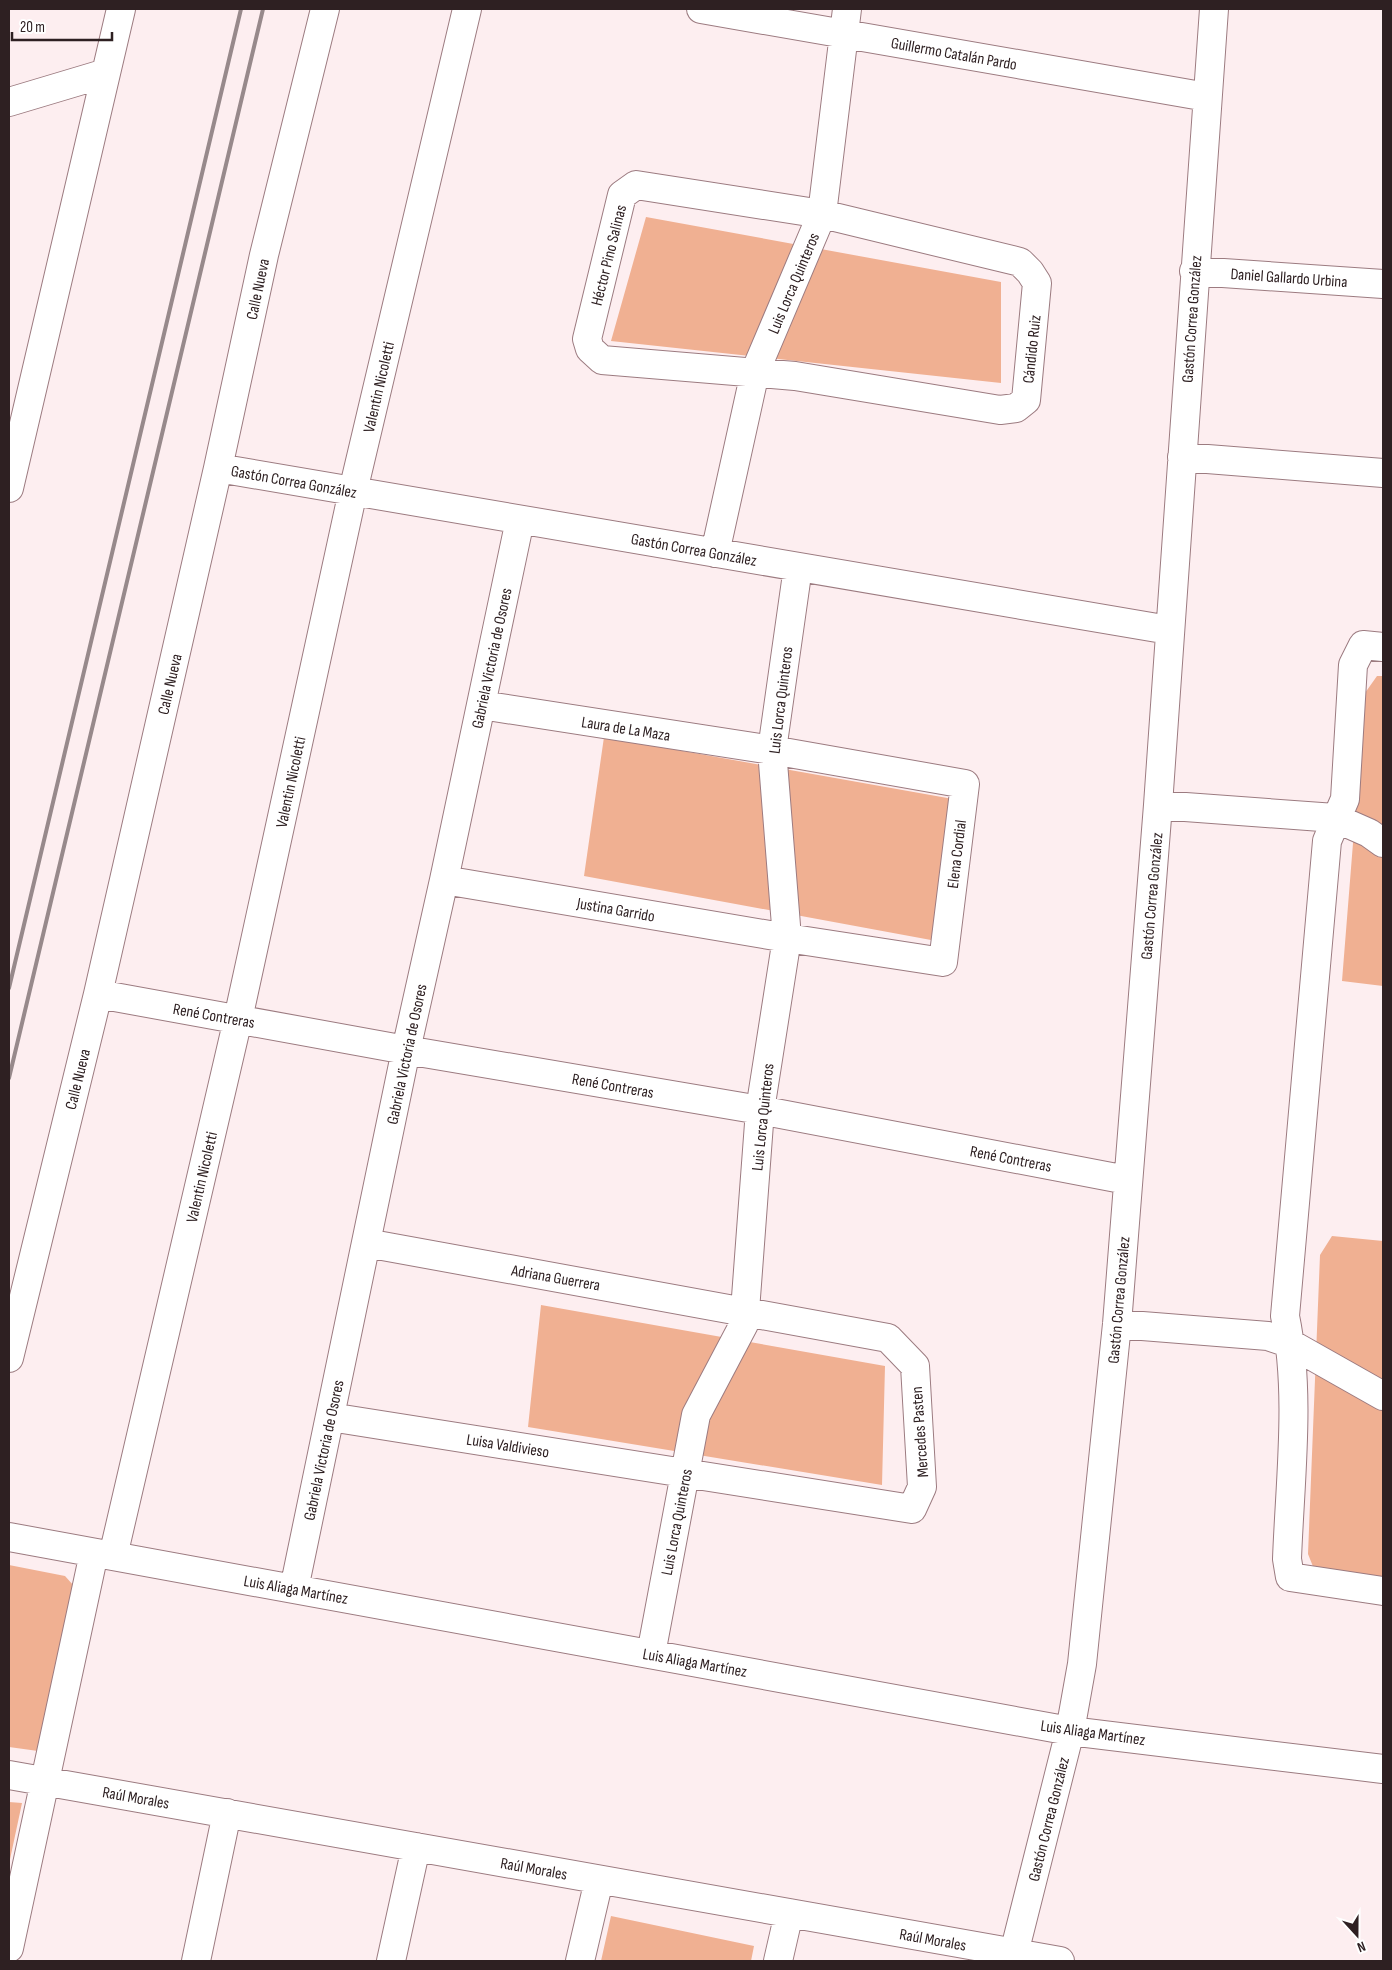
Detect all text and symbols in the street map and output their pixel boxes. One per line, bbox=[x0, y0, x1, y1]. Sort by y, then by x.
scale bar bbox=[12, 10, 112, 42]
text: 20 m bbox=[20, 18, 45, 37]
street label: Guillermo Catalán Pardo bbox=[889, 34, 1018, 75]
street label: Héctor Pino Salinas bbox=[588, 203, 631, 308]
street label: Luis Lorca Quinteros bbox=[765, 230, 824, 337]
street label: Gastón Correa González bbox=[1179, 255, 1206, 383]
street label: Calle Nueva bbox=[243, 257, 274, 322]
street label: Daniel Gallardo Urbina bbox=[1230, 265, 1348, 292]
street label: Cándido Ruiz bbox=[1019, 314, 1046, 384]
street label: Valentin Nicoletti bbox=[360, 340, 399, 435]
street label: Gastón Correa González bbox=[229, 462, 358, 503]
street label: Gastón Correa González bbox=[629, 530, 758, 571]
street label: Gabriela Victoria de Osores bbox=[468, 586, 517, 730]
street label: Luis Lorca Quinteros bbox=[765, 645, 798, 755]
street label: Calle Nueva bbox=[154, 652, 187, 717]
street label: Laura de La Maza bbox=[580, 713, 672, 746]
street label: Valentin Nicoletti bbox=[273, 735, 310, 830]
street label: Elena Cordial bbox=[944, 819, 971, 890]
street label: Gastón Correa González bbox=[1137, 832, 1168, 960]
street label: Justina Garrido bbox=[574, 894, 656, 927]
street label: Gabriela Victoria de Osores bbox=[383, 982, 432, 1126]
street label: René Contreras bbox=[171, 1000, 256, 1033]
street label: Calle Nueva bbox=[62, 1047, 95, 1112]
street label: Luis Lorca Quinteros bbox=[748, 1062, 779, 1172]
street label: René Contreras bbox=[570, 1070, 655, 1103]
street label: Valentin Nicoletti bbox=[183, 1130, 222, 1225]
street label: René Contreras bbox=[968, 1142, 1053, 1177]
street label: Gastón Correa González bbox=[1104, 1236, 1135, 1364]
street label: Adriana Guerrera bbox=[509, 1261, 601, 1296]
street label: Gabriela Victoria de Osores bbox=[300, 1378, 349, 1522]
street label: Mercedes Pasten bbox=[908, 1386, 933, 1478]
street label: Luisa Valdivieso bbox=[465, 1431, 550, 1462]
street label: Luis Lorca Quinteros bbox=[658, 1467, 697, 1577]
street label: Luis Aliaga Martínez bbox=[242, 1572, 350, 1609]
street label: Luis Aliaga Martínez bbox=[641, 1645, 749, 1682]
street label: Luis Aliaga Martínez bbox=[1039, 1717, 1147, 1750]
street label: Gastón Correa González bbox=[1025, 1755, 1074, 1884]
street label: Raúl Morales bbox=[101, 1783, 171, 1814]
street label: Raúl Morales bbox=[499, 1854, 569, 1885]
north arrow bbox=[1332, 1910, 1382, 1960]
street label: Raúl Morales bbox=[898, 1925, 968, 1956]
text: N bbox=[1355, 1937, 1368, 1956]

